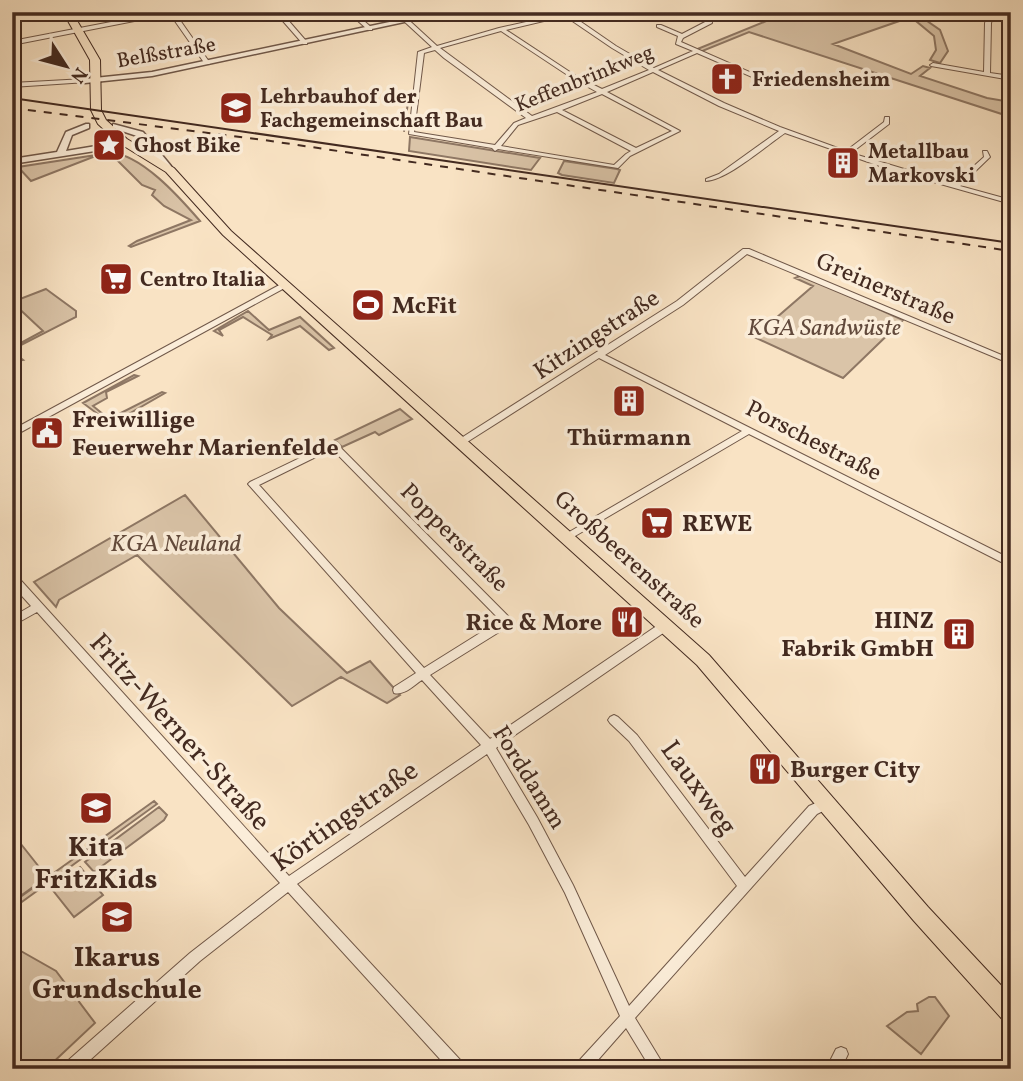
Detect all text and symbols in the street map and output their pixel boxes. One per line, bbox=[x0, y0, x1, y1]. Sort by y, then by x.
street label: Belßstraße bbox=[114, 31, 218, 76]
north arrow bbox=[32, 32, 102, 102]
street label: Keffenbrinkweg bbox=[511, 38, 658, 120]
church icon: Friedensheim bbox=[708, 60, 746, 98]
text: N bbox=[63, 62, 93, 88]
place label: Friedensheim bbox=[752, 66, 890, 95]
place label: Lehrbauhof der Fachgemeinschaft Bau bbox=[260, 83, 483, 136]
school or university icon: Lehrbauhof der Fachgemeinschaft Bau bbox=[217, 89, 255, 127]
place icon: Ghost Bike bbox=[90, 126, 128, 164]
place label: Ghost Bike bbox=[134, 132, 241, 161]
place label: Metallbau Markovski bbox=[868, 138, 975, 191]
building icon: Metallbau Markovski bbox=[824, 144, 862, 182]
street label: Greinerstraße bbox=[810, 245, 960, 334]
supermarket icon: Centro Italia bbox=[97, 260, 135, 298]
place label: Centro Italia bbox=[140, 266, 265, 295]
street label: Kitzingstraße bbox=[527, 282, 667, 389]
sports icon: McFit bbox=[349, 286, 387, 324]
place label: McFit bbox=[392, 290, 457, 324]
park label: KGA Sandwüste bbox=[747, 312, 901, 346]
building icon: Thürmann bbox=[610, 382, 648, 420]
street label: Porschestraße bbox=[739, 393, 887, 491]
place label: Freiwillige Feuerwehr Marienfelde bbox=[72, 404, 339, 466]
public building icon: Freiwillige Feuerwehr Marienfelde bbox=[28, 414, 66, 452]
place label: Thürmann bbox=[567, 422, 691, 456]
street label: Popperstraße bbox=[391, 476, 516, 601]
street label: Großbeerenstraße bbox=[546, 483, 712, 638]
supermarket icon: REWE bbox=[638, 504, 676, 542]
place label: REWE bbox=[682, 508, 752, 542]
park label: KGA Neuland bbox=[111, 528, 242, 562]
restaurant icon: Rice & More bbox=[608, 603, 646, 641]
place label: HINZ Fabrik GmbH bbox=[781, 605, 934, 667]
place label: Rice & More bbox=[465, 607, 602, 641]
building icon: HINZ Fabrik GmbH bbox=[940, 615, 978, 653]
street label: Fritz-Werner-Straße bbox=[80, 625, 279, 840]
street label: Forddamm bbox=[483, 720, 574, 837]
street label: Lauxweg bbox=[650, 733, 746, 844]
restaurant icon: Burger City bbox=[746, 750, 784, 788]
street label: Körtingstraße bbox=[264, 752, 427, 882]
place label: Burger City bbox=[790, 754, 921, 788]
school or university icon: Kita FritzKids bbox=[77, 789, 115, 827]
place label: Kita FritzKids bbox=[34, 829, 158, 900]
school or university icon: Ikarus Grundschule bbox=[98, 898, 136, 936]
place label: Ikarus Grundschule bbox=[32, 939, 202, 1010]

